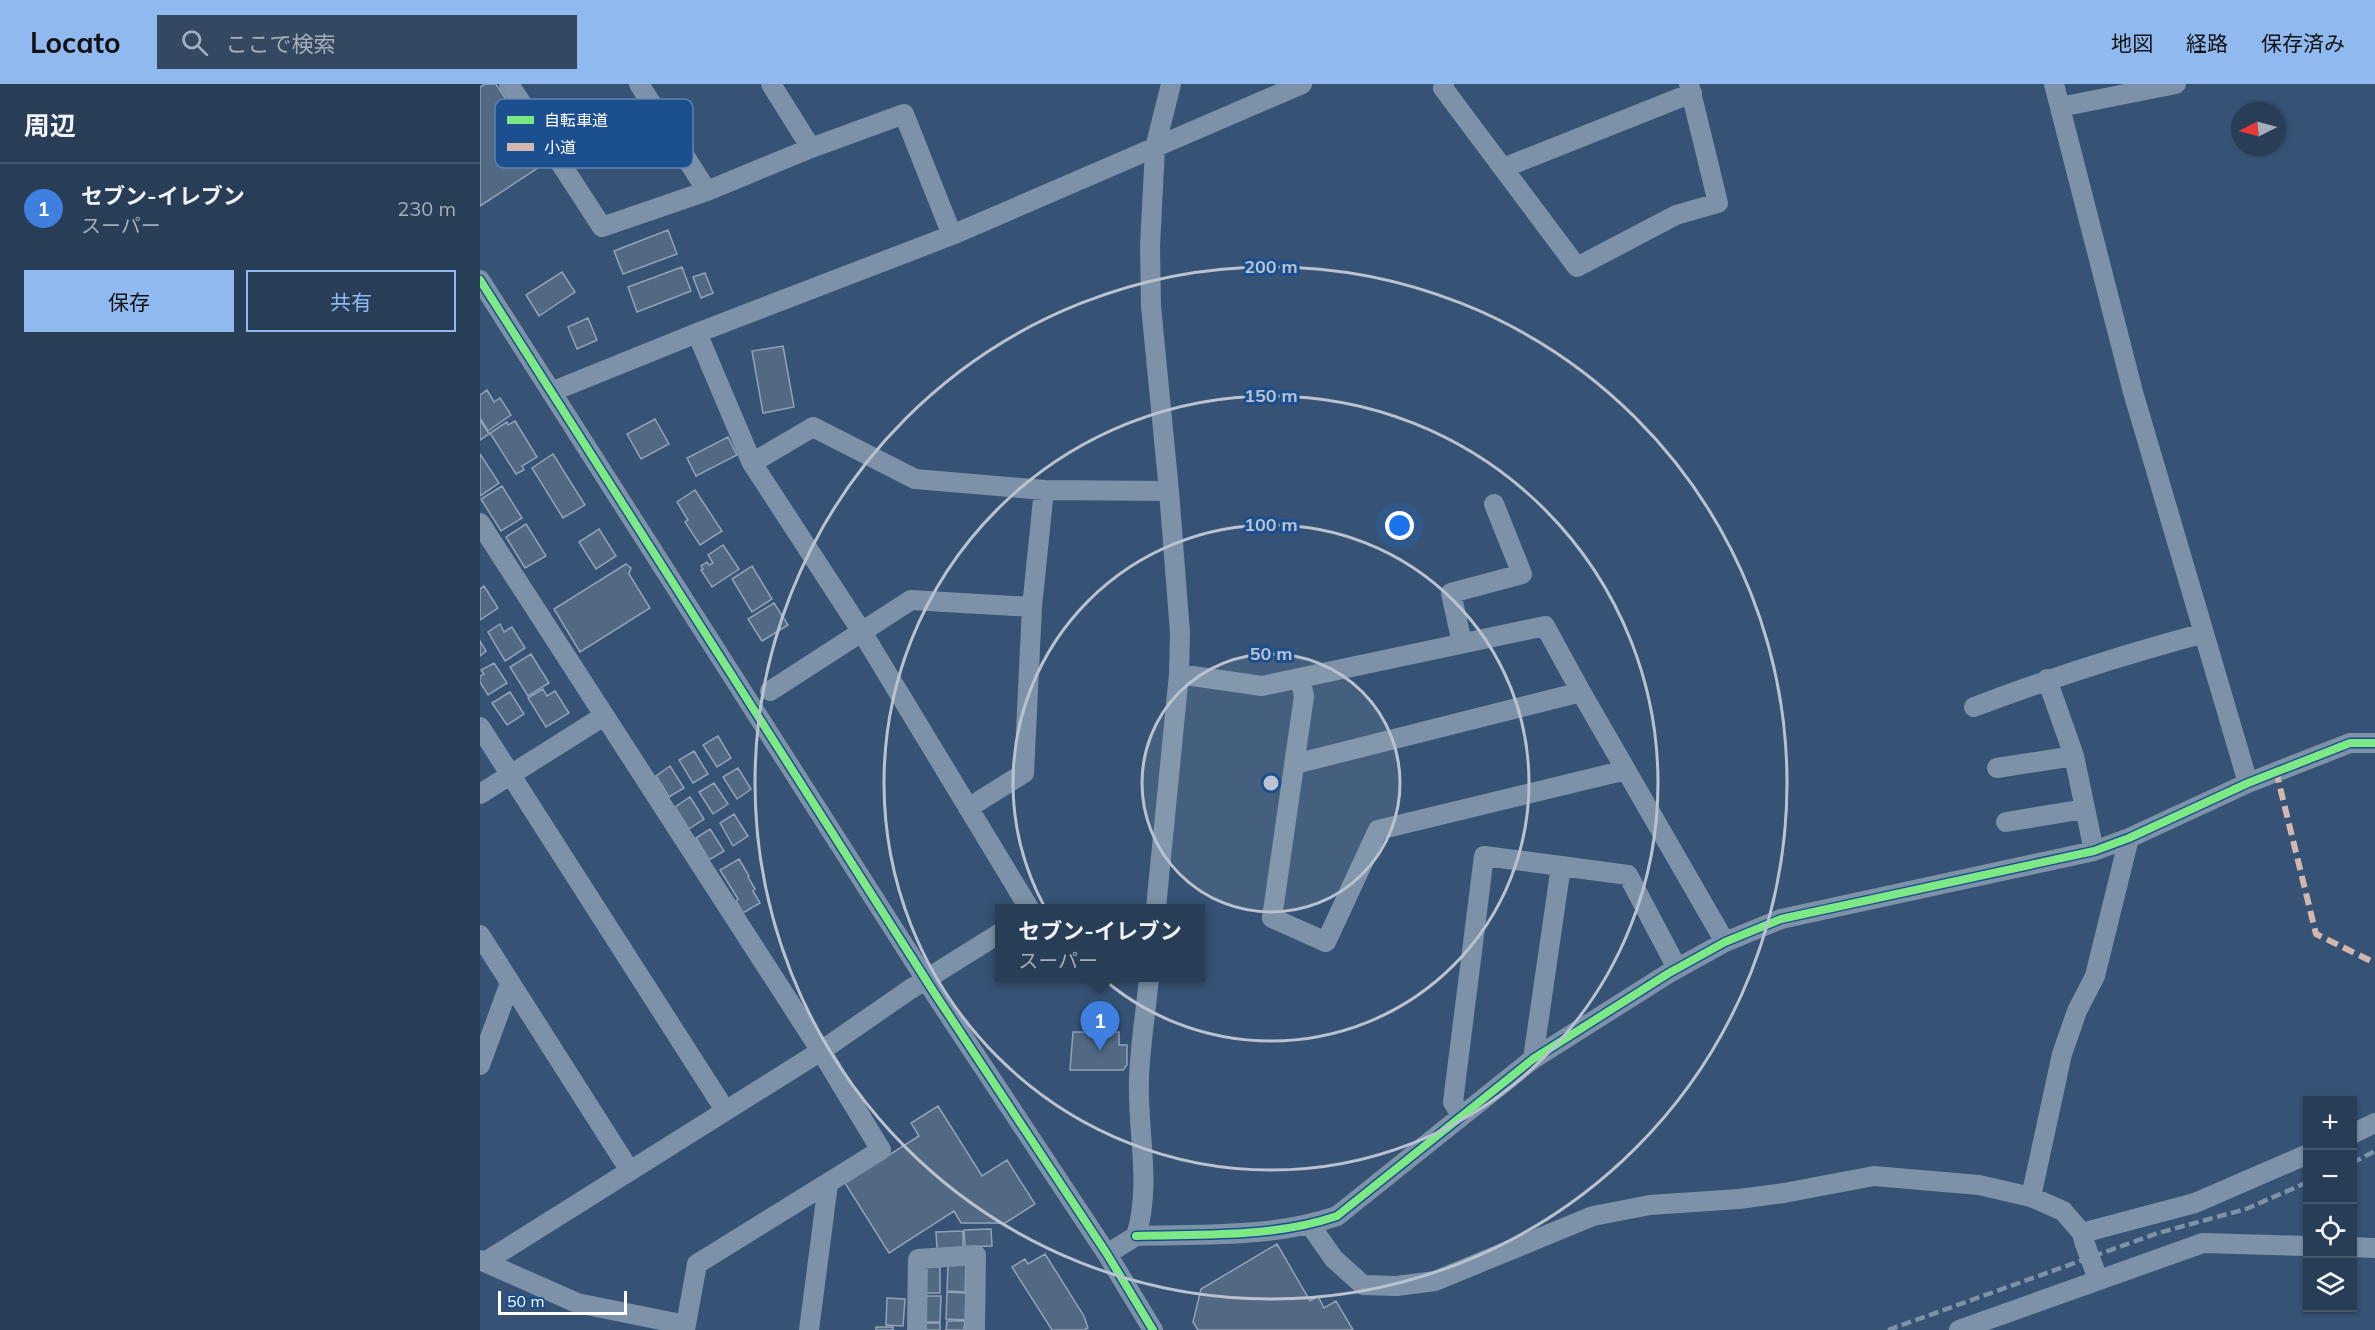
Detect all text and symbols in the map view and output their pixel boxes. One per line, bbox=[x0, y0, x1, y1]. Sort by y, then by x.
search box bbox=[157, 15, 577, 69]
text: Locato bbox=[30, 25, 121, 60]
icon: search bbox=[178, 26, 211, 59]
text: ここで検索 bbox=[226, 30, 336, 58]
text: 地図 bbox=[2111, 30, 2153, 56]
text: 経路 bbox=[2186, 30, 2228, 56]
text: 保存済み bbox=[2261, 30, 2345, 56]
legend bbox=[495, 99, 693, 168]
north arrow bbox=[2231, 102, 2285, 156]
text: 周辺 bbox=[24, 109, 76, 142]
text: 自転車道 bbox=[544, 110, 608, 130]
text: 小道 bbox=[544, 137, 576, 157]
text: セブン-イレブン bbox=[81, 182, 245, 210]
text: 1 bbox=[38, 196, 50, 221]
text: 230 m bbox=[397, 196, 456, 221]
text: スーパー bbox=[81, 213, 161, 238]
text: 200 m bbox=[1244, 255, 1298, 278]
button: 保存 bbox=[24, 270, 234, 332]
button: 共有 bbox=[246, 270, 456, 332]
text: 150 m bbox=[1244, 384, 1298, 407]
your location bbox=[1385, 511, 1414, 540]
text: 100 m bbox=[1244, 513, 1298, 536]
text: 50 m bbox=[1250, 642, 1292, 665]
centre of rings bbox=[1261, 773, 1281, 793]
popup bbox=[995, 904, 1205, 982]
text: セブン-イレブン bbox=[1018, 917, 1182, 945]
text: スーパー bbox=[1018, 948, 1098, 973]
pin: 1 bbox=[1080, 1002, 1120, 1051]
map controls bbox=[2303, 1096, 2357, 1312]
button: + bbox=[2303, 1096, 2357, 1150]
button: − bbox=[2303, 1150, 2357, 1204]
button: locate bbox=[2303, 1204, 2357, 1258]
button: layers bbox=[2303, 1258, 2357, 1312]
scale bar bbox=[498, 1288, 627, 1316]
text: 50 m bbox=[507, 1291, 544, 1311]

